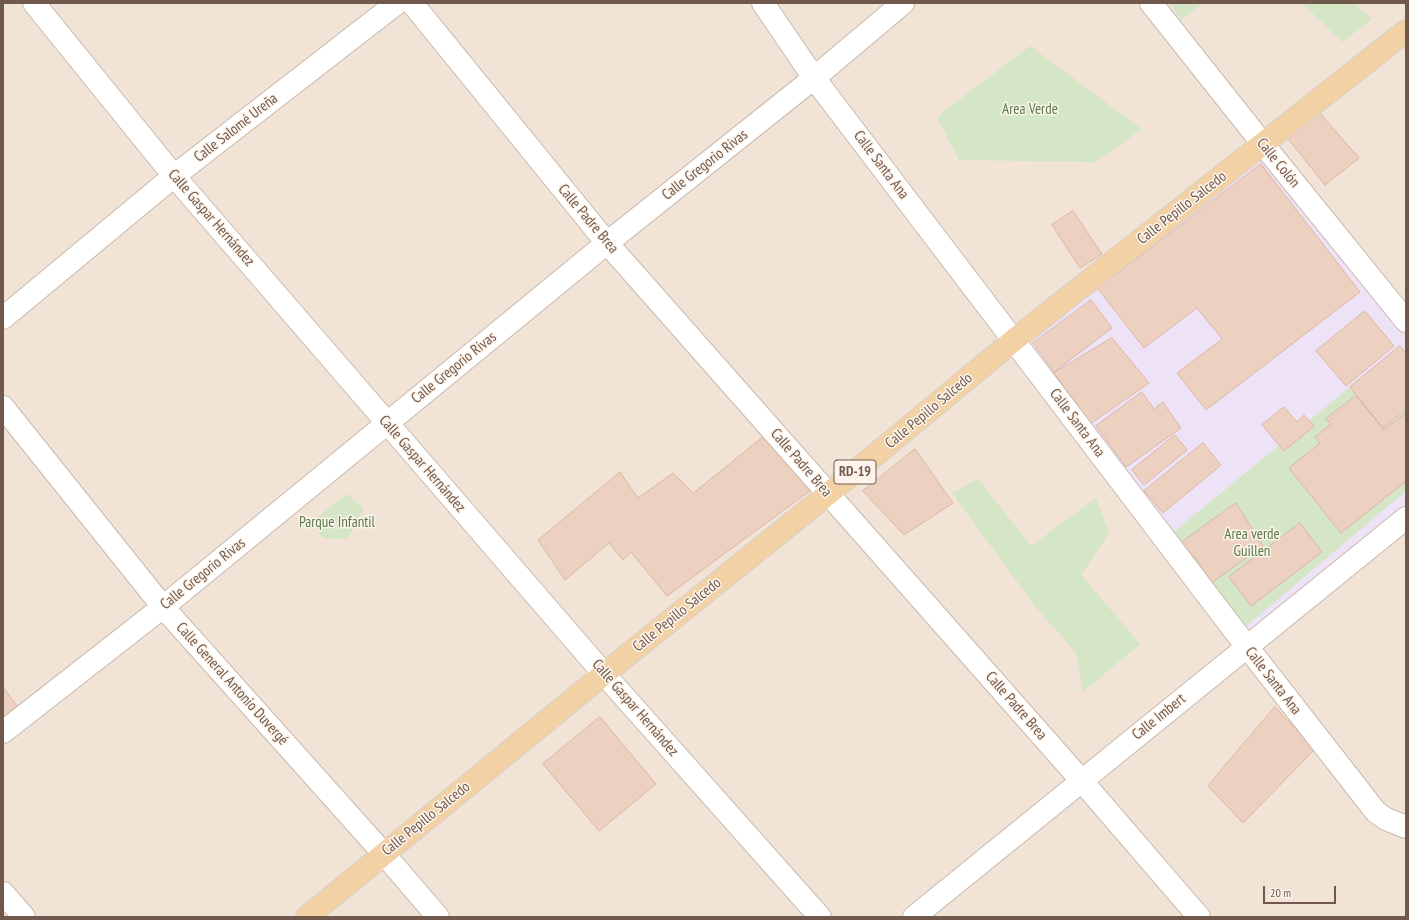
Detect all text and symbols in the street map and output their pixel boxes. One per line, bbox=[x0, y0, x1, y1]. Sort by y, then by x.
street label: Calle Salomé Ureña bbox=[191, 90, 281, 166]
park label: Area Verde bbox=[1002, 101, 1058, 119]
street label: Calle Gregorio Rivas bbox=[659, 126, 751, 204]
street label: Calle Santa Ana bbox=[849, 127, 913, 203]
street label: Calle Colón bbox=[1253, 135, 1303, 191]
street label: Calle Gaspar Hernández bbox=[164, 166, 258, 270]
street label: Calle Pepillo Salcedo bbox=[1134, 168, 1230, 248]
street label: Calle Padre Brea bbox=[554, 181, 622, 257]
street label: Calle Gregorio Rivas bbox=[408, 328, 500, 408]
street label: Calle Pepillo Salcedo bbox=[882, 369, 976, 453]
street label: Calle Santa Ana bbox=[1045, 385, 1109, 461]
street label: Calle Gaspar Hernández bbox=[375, 412, 469, 516]
street label: Calle Padre Brea bbox=[766, 425, 836, 501]
road number: RD-19 bbox=[834, 460, 876, 484]
park label: Parque Infantil bbox=[299, 514, 375, 532]
park label: Area verde Guillen bbox=[1224, 526, 1280, 561]
street label: Calle Gregorio Rivas bbox=[157, 534, 249, 614]
street label: Calle Pepillo Salcedo bbox=[629, 574, 725, 656]
street label: Calle General Antonio Duvergé bbox=[172, 619, 292, 749]
street label: Calle Santa Ana bbox=[1241, 644, 1305, 718]
street label: Calle Gaspar Hernández bbox=[588, 656, 682, 760]
street label: Calle Padre Brea bbox=[981, 668, 1051, 744]
street label: Calle Imbert bbox=[1129, 690, 1189, 744]
street label: Calle Pepillo Salcedo bbox=[378, 778, 474, 860]
scale bar bbox=[1265, 878, 1338, 904]
text: 20 m bbox=[1270, 885, 1291, 900]

